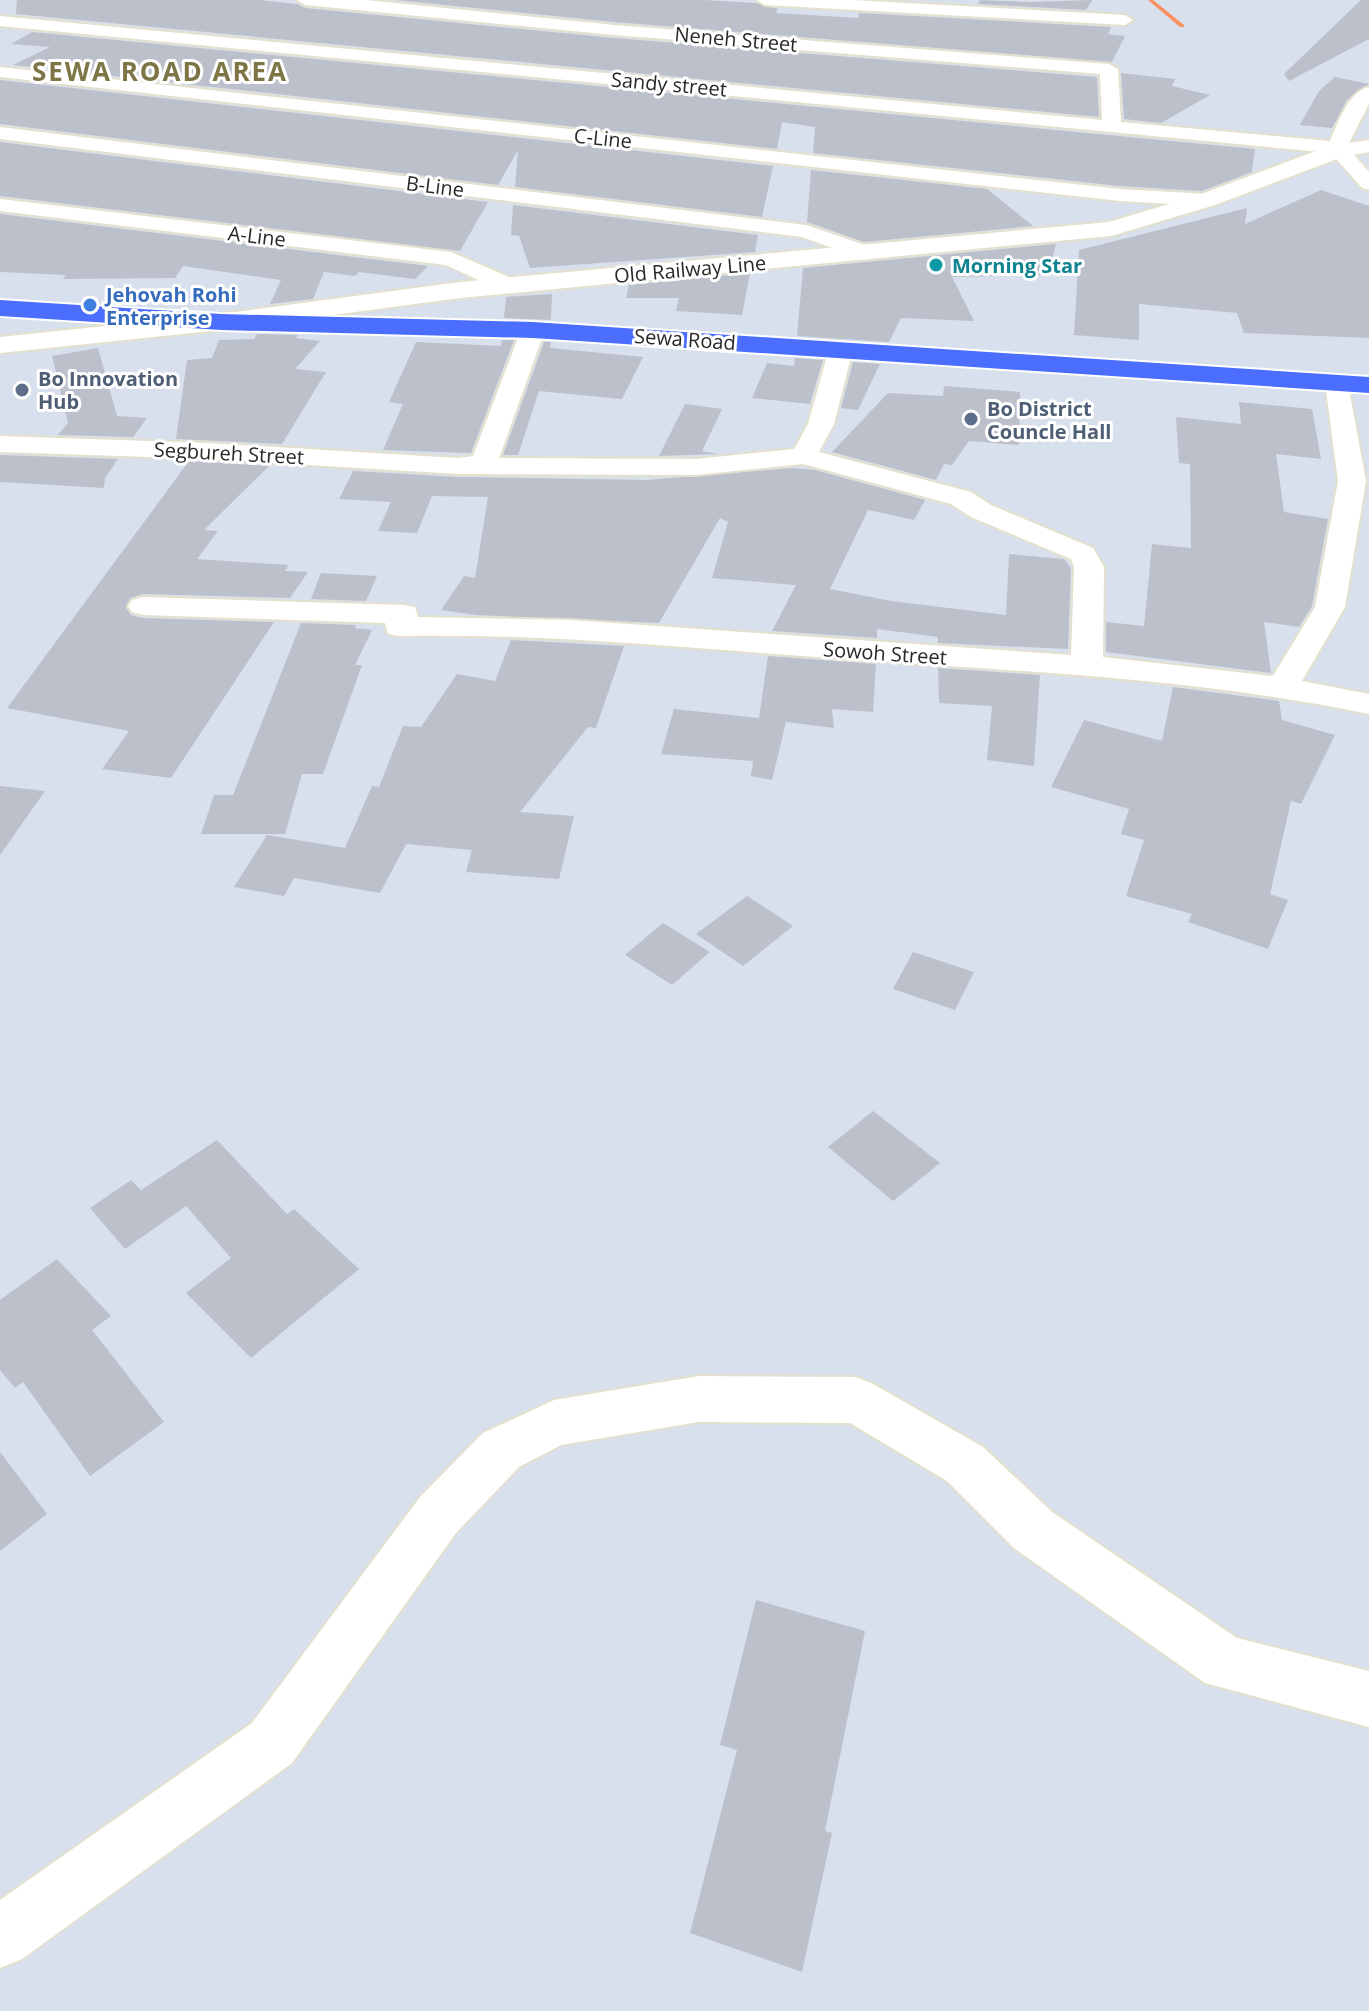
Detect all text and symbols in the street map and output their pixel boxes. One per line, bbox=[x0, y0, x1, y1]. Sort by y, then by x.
street label: Neneh Street bbox=[674, 20, 798, 58]
district label: SEWA ROAD AREA bbox=[32, 53, 288, 89]
street label: Sandy street bbox=[610, 65, 728, 103]
street label: C-Line bbox=[573, 122, 633, 154]
street label: B-Line bbox=[404, 169, 466, 203]
street label: A-Line bbox=[227, 219, 287, 253]
street label: Old Railway Line bbox=[613, 249, 767, 289]
place label: Morning Star bbox=[952, 252, 1082, 279]
marker: Morning Star bbox=[927, 256, 945, 274]
place label: Jehovah Rohi Enterprise bbox=[104, 281, 237, 331]
marker: Jehovah Rohi Enterprise bbox=[81, 296, 99, 314]
street label: Sewa Road bbox=[633, 322, 737, 356]
place label: Bo Innovation Hub bbox=[38, 365, 178, 415]
marker: Bo Innovation Hub bbox=[13, 381, 31, 399]
place label: Bo District Councle Hall bbox=[987, 395, 1111, 445]
marker: Bo District Councle Hall bbox=[962, 410, 980, 428]
street label: Segbureh Street bbox=[153, 436, 305, 470]
street label: Sowoh Street bbox=[822, 635, 948, 671]

